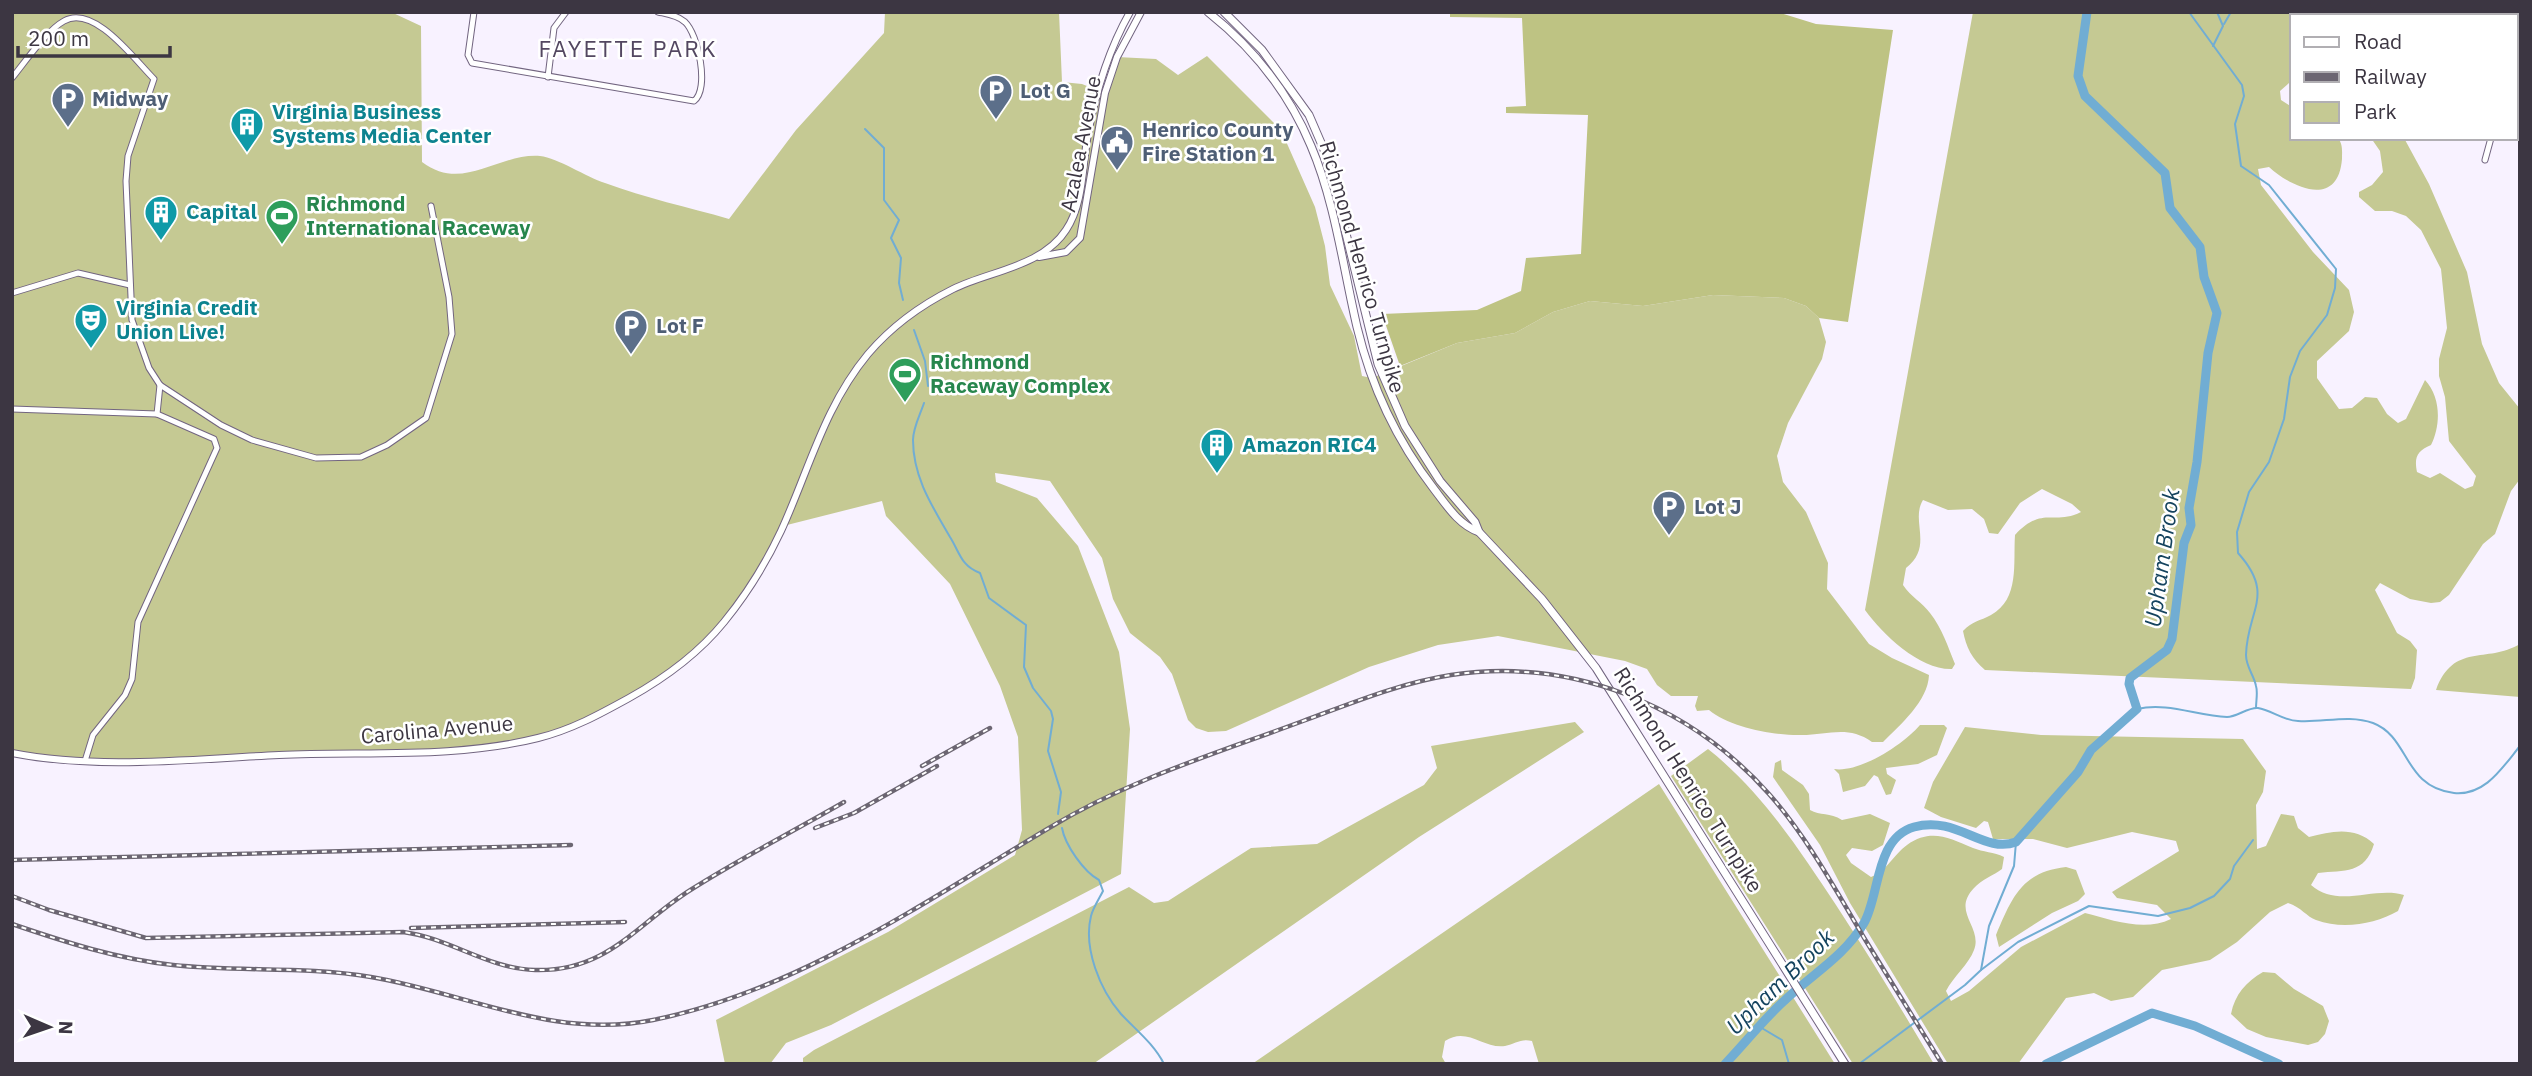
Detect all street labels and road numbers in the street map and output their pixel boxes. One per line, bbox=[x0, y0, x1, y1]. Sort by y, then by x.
street label: Azalea Avenue bbox=[1053, 73, 1107, 214]
street label: Richmond Henrico Turnpike bbox=[1314, 137, 1412, 396]
street label: Richmond Henrico Turnpike bbox=[1608, 661, 1770, 898]
street label: Carolina Avenue bbox=[360, 708, 514, 750]

